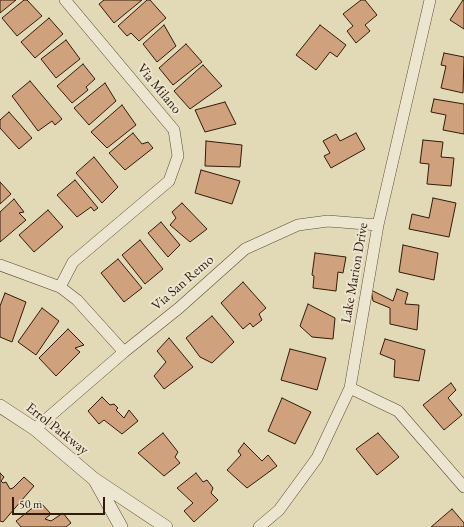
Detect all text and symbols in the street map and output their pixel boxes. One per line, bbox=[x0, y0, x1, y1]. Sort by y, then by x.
street label: Via Milano bbox=[133, 61, 185, 117]
street label: Lake Marion Drive bbox=[338, 221, 372, 325]
street label: Via San Remo bbox=[149, 252, 217, 314]
street label: Errol Parkway bbox=[22, 399, 92, 459]
scale bar bbox=[14, 489, 107, 515]
text: 50 m bbox=[19, 496, 42, 512]

